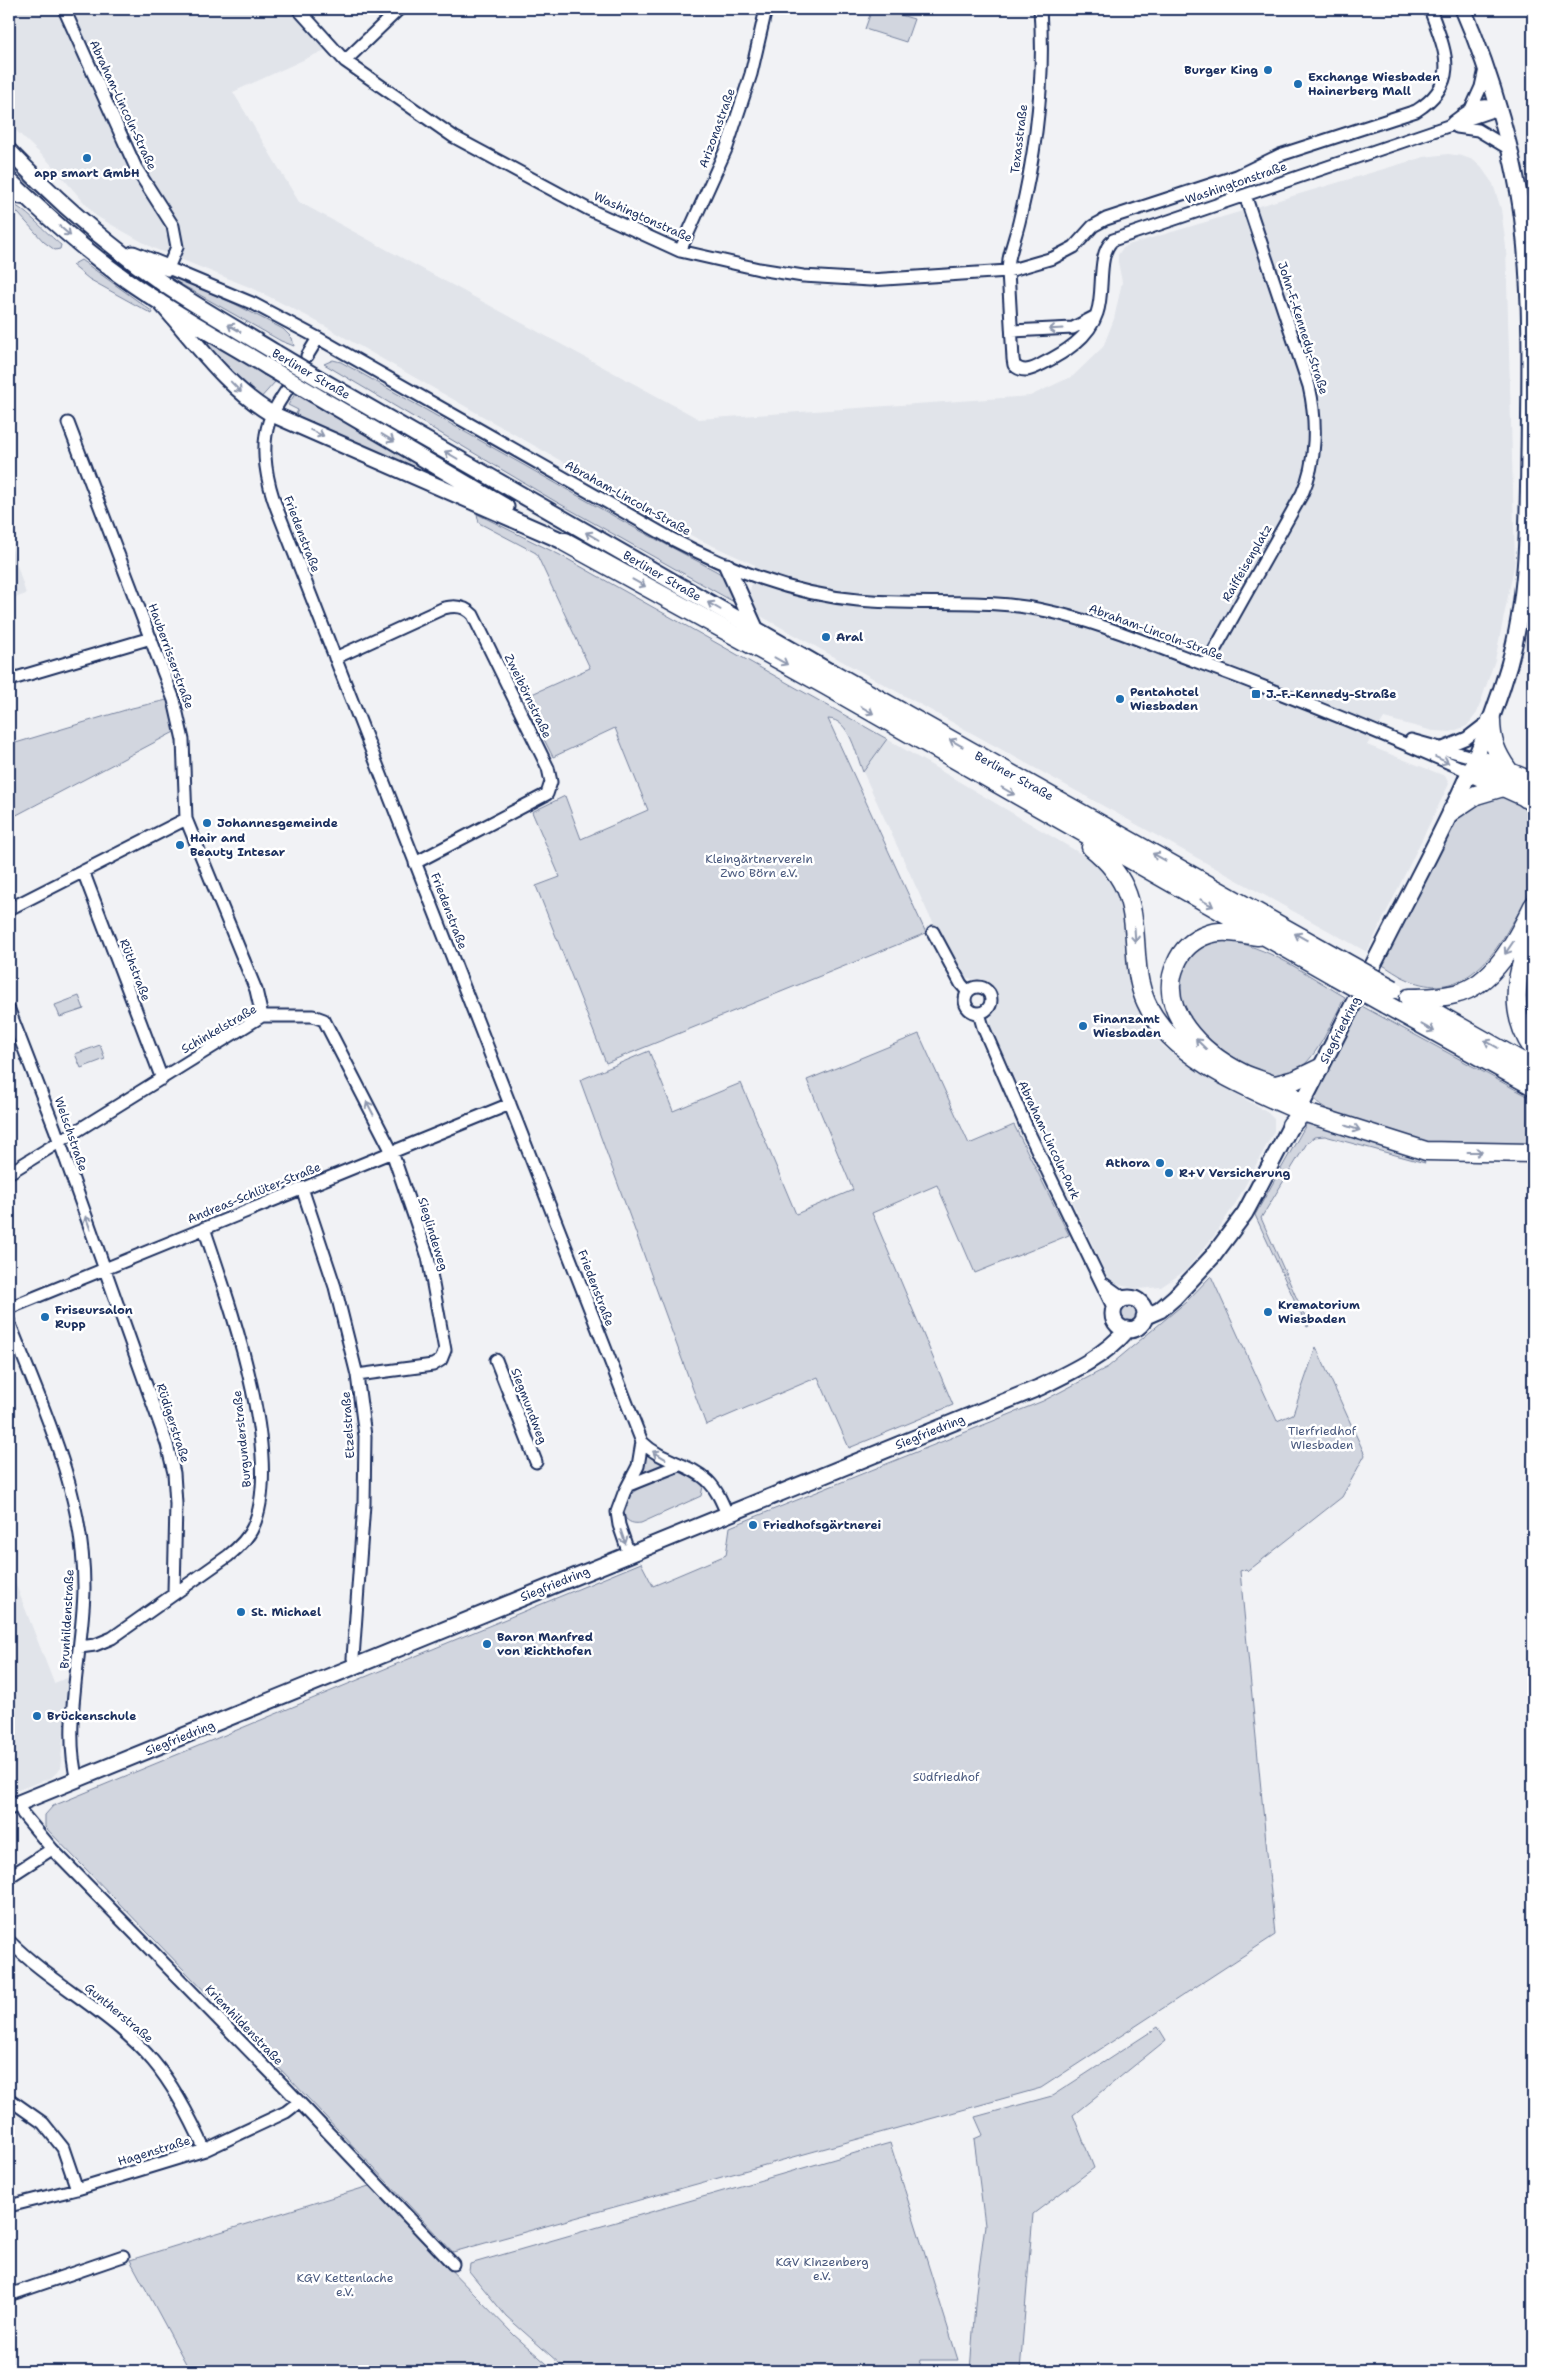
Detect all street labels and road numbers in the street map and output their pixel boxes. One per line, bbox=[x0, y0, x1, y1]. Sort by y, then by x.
street label: Abraham-Lincoln-Straße bbox=[86, 37, 160, 173]
street label: Arizonastraße bbox=[695, 86, 739, 170]
street label: Texasstraße bbox=[1007, 103, 1031, 175]
street label: Washingtonstraße bbox=[1183, 158, 1289, 208]
street label: Washingtonstraße bbox=[591, 188, 695, 246]
street label: John-F.-Kennedy-Straße bbox=[1274, 260, 1332, 397]
street label: Berliner Straße bbox=[269, 345, 353, 403]
street label: Abraham-Lincoln-Straße bbox=[562, 457, 694, 539]
street label: Friedenstraße bbox=[280, 494, 324, 575]
street label: Raiffeisenplatz bbox=[1218, 521, 1276, 605]
street label: Berliner Straße bbox=[620, 547, 704, 605]
street label: Abraham-Lincoln-Straße bbox=[1087, 600, 1226, 664]
street label: Hauberrisserstraße bbox=[144, 601, 198, 711]
street label: Zweibörnstraße bbox=[501, 651, 555, 741]
street label: Berliner Straße bbox=[972, 748, 1057, 804]
street label: Friedenstraße bbox=[427, 871, 471, 952]
street label: Rüthstraße bbox=[116, 937, 154, 1004]
street label: Siegfriedring bbox=[1316, 994, 1364, 1066]
street label: Schinkelstraße bbox=[178, 1001, 260, 1057]
street label: Abraham-Lincoln-Park bbox=[1014, 1078, 1084, 1202]
street label: Welschstraße bbox=[51, 1094, 91, 1174]
street label: Andreas-Schlüter-Straße bbox=[185, 1159, 323, 1227]
street label: Sieglindeweg bbox=[414, 1195, 452, 1273]
street label: Friedenstraße bbox=[574, 1248, 618, 1329]
street label: Siegmundweg bbox=[507, 1366, 551, 1446]
street label: Rüdigerstraße bbox=[153, 1381, 193, 1465]
street label: Burgunderstraße bbox=[229, 1389, 255, 1488]
street label: Etzelstraße bbox=[338, 1391, 358, 1459]
street label: Siegfriedring bbox=[893, 1411, 967, 1453]
street label: Siegfriedring bbox=[518, 1563, 592, 1605]
street label: Brunhildenstraße bbox=[56, 1569, 78, 1669]
street label: Siegfriedring bbox=[143, 1717, 217, 1759]
street label: Guntherstraße bbox=[81, 1980, 157, 2047]
street label: Kriemhildenstraße bbox=[201, 1981, 287, 2069]
street label: Hagenstraße bbox=[116, 2132, 192, 2170]

